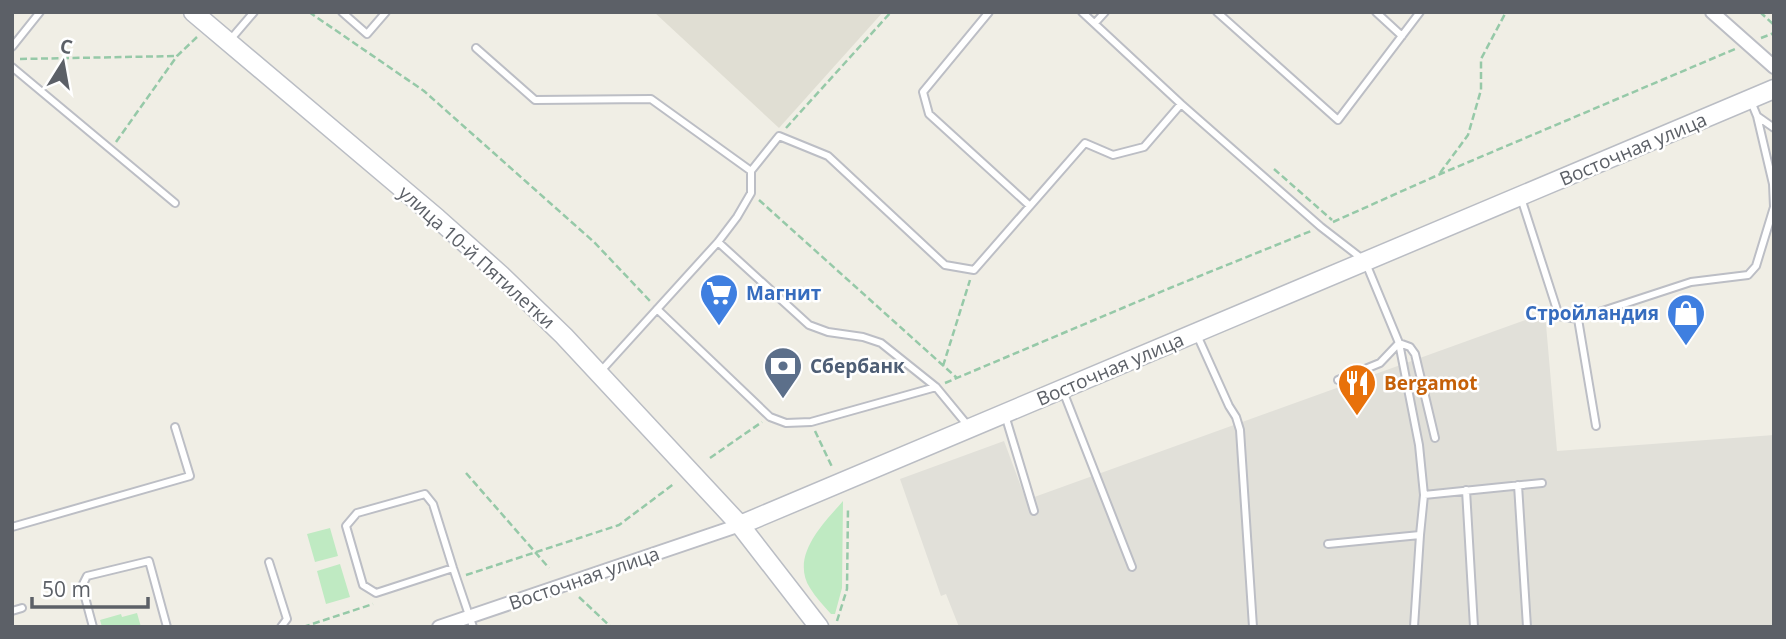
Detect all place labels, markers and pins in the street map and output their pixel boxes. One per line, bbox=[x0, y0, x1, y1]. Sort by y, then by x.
supermarket icon: Магнит bbox=[698, 272, 740, 327]
place label: Магнит bbox=[746, 280, 822, 306]
shop icon: Стройландия bbox=[1665, 292, 1707, 347]
place label: Стройландия bbox=[1525, 300, 1659, 326]
bank icon: Сбербанк bbox=[762, 345, 804, 400]
place label: Сбербанк bbox=[810, 353, 905, 379]
restaurant icon: Bergamot bbox=[1336, 362, 1378, 417]
place label: Bergamot bbox=[1384, 370, 1478, 396]

